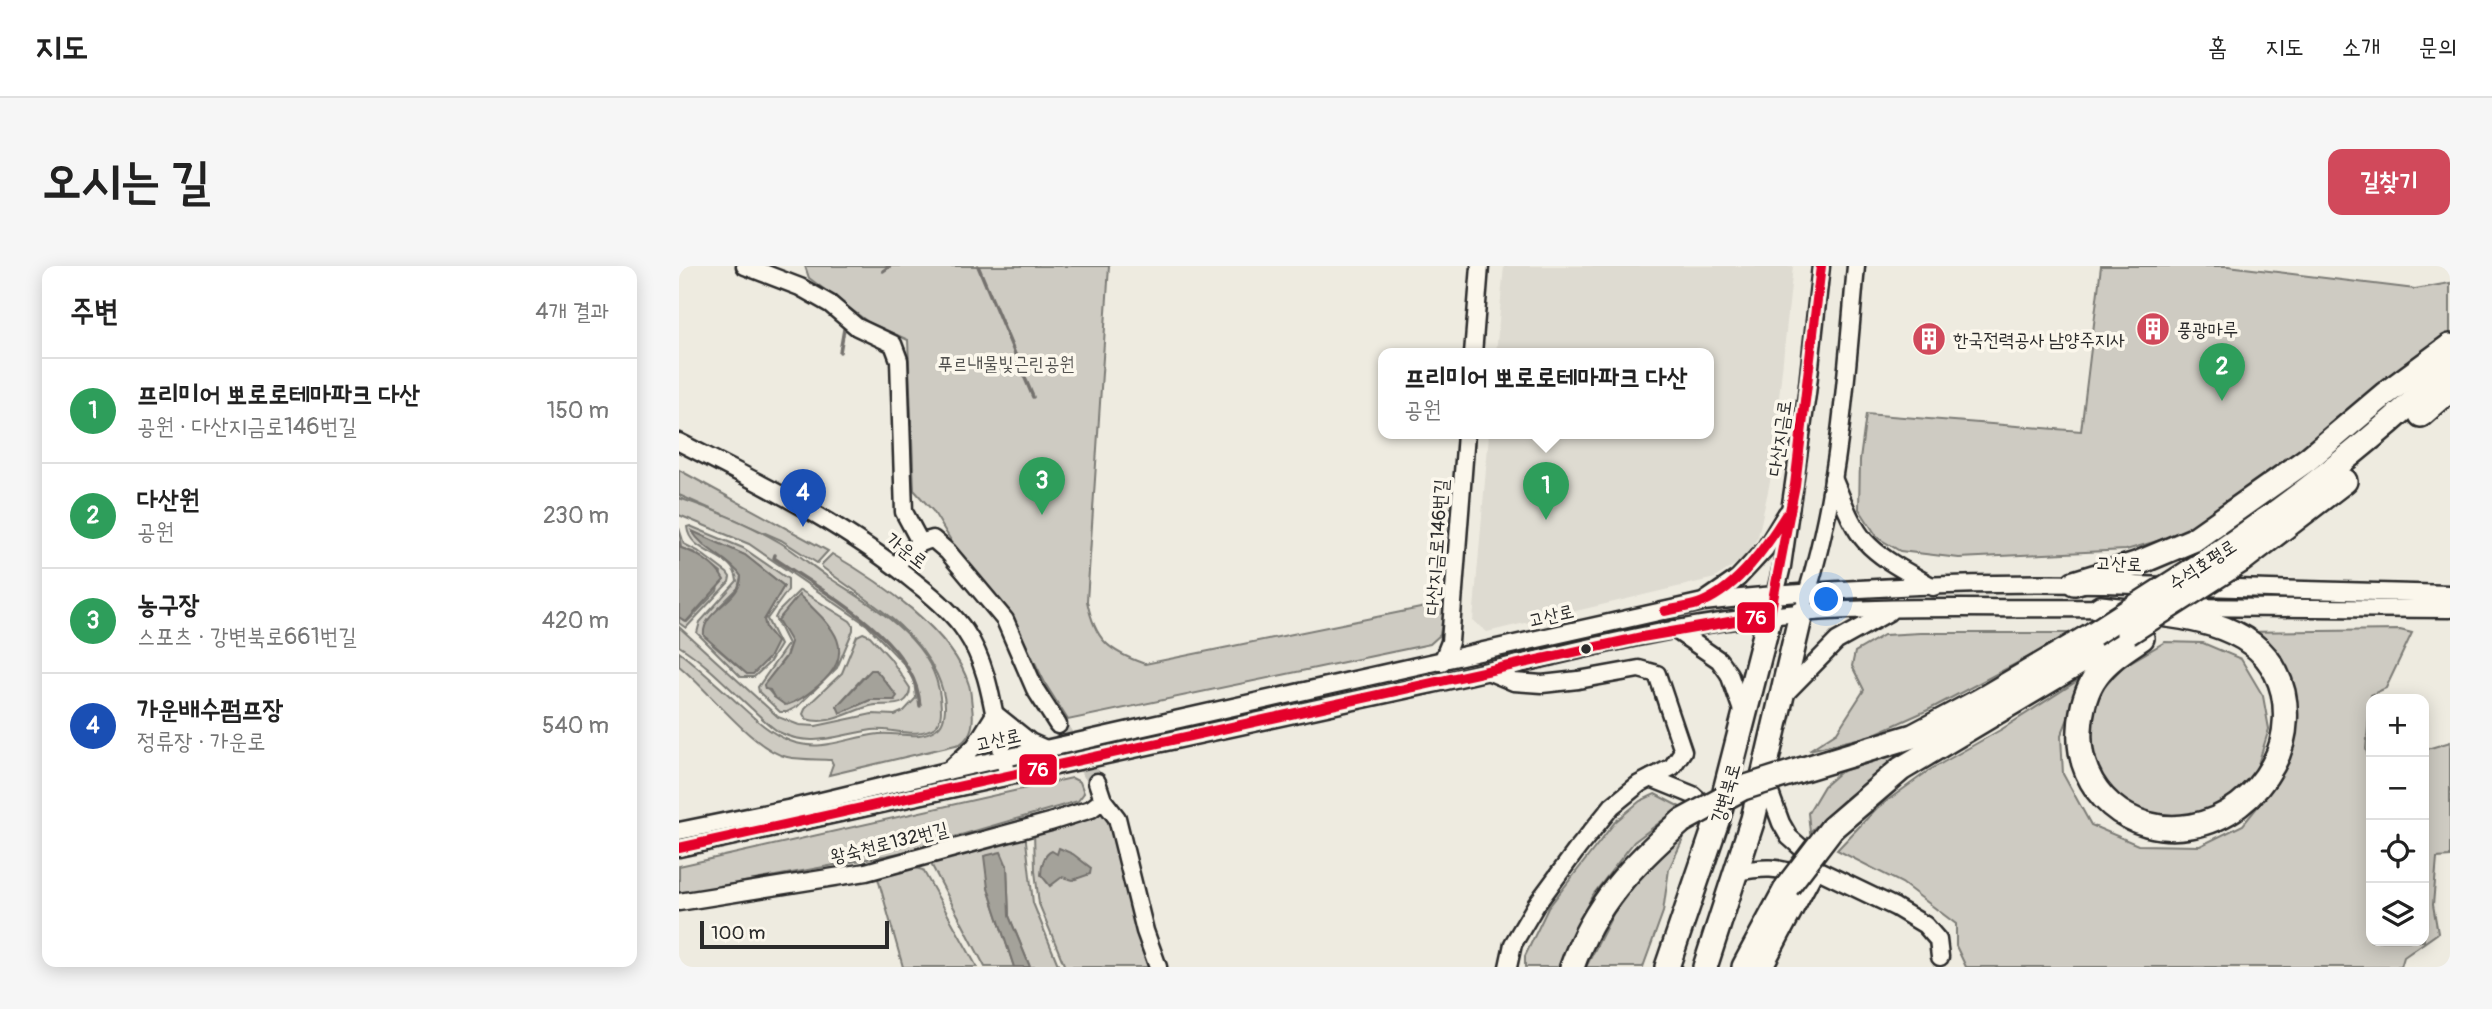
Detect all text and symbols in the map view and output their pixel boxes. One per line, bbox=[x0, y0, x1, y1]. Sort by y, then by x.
text: 지도 bbox=[35, 27, 88, 68]
text: 홈 bbox=[2208, 33, 2227, 62]
text: 지도 bbox=[2265, 33, 2304, 62]
text: 소개 bbox=[2342, 33, 2380, 62]
text: 문의 bbox=[2418, 33, 2457, 62]
button: 길찾기 bbox=[2328, 149, 2450, 215]
text: 오시는 길 bbox=[42, 151, 210, 212]
text: 주변 bbox=[70, 293, 118, 330]
text: 4개 결과 bbox=[535, 297, 609, 326]
building icon: 풍광마루 bbox=[2134, 310, 2172, 348]
place label: 풍광마루 bbox=[2177, 318, 2238, 342]
building icon: 한국전력공사 남양주지사 bbox=[1910, 320, 1948, 358]
place label: 한국전력공사 남양주지사 bbox=[1953, 328, 2125, 352]
pin: 2 bbox=[2199, 343, 2245, 401]
popup bbox=[1378, 348, 1714, 439]
park label: 푸르내물빛근린공원 bbox=[937, 352, 1075, 376]
text: 프리미어 뽀로로테마파크 다산 bbox=[1404, 362, 1688, 394]
text: 프리미어 뽀로로테마파크 다산 bbox=[137, 379, 420, 411]
text: 공원 bbox=[1404, 395, 1441, 424]
text: 1 bbox=[89, 396, 98, 425]
text: 150 m bbox=[546, 396, 609, 425]
street label: 다산지금로 bbox=[1763, 399, 1797, 478]
text: 공원 · 다산지금로146번길 bbox=[137, 412, 357, 441]
pin: 3 bbox=[1019, 457, 1065, 515]
pin: 1 bbox=[1523, 462, 1569, 520]
pin: 4 bbox=[780, 469, 826, 527]
street label: 다산지금로146번길 bbox=[1420, 478, 1454, 616]
text: 다산원 bbox=[137, 484, 200, 516]
text: 2 bbox=[87, 501, 99, 530]
text: 230 m bbox=[543, 501, 609, 530]
text: 공원 bbox=[137, 517, 174, 546]
street label: 가운로 bbox=[881, 527, 932, 574]
street label: 수석호평로 bbox=[2164, 534, 2241, 596]
street label: 고산로 bbox=[2096, 551, 2142, 577]
your location bbox=[1809, 582, 1843, 616]
text: 농구장 bbox=[137, 589, 200, 621]
street label: 고산로 bbox=[1526, 599, 1576, 633]
line badge: 76 bbox=[1736, 601, 1776, 634]
text: 3 bbox=[87, 606, 99, 635]
text: 420 m bbox=[542, 606, 609, 635]
text: 76 bbox=[1745, 606, 1767, 630]
text: 스포츠 · 강변북로661번길 bbox=[137, 622, 357, 651]
unlabelled marker bbox=[1579, 642, 1593, 656]
text: 가운배수펌프장 bbox=[137, 694, 283, 726]
map controls bbox=[2366, 694, 2429, 946]
button: + bbox=[2366, 694, 2429, 757]
text: 4 bbox=[86, 711, 100, 740]
text: 540 m bbox=[542, 711, 609, 740]
street label: 고산로 bbox=[973, 723, 1023, 757]
text: 정류장 · 가운로 bbox=[137, 727, 265, 756]
line badge: 76 bbox=[1018, 753, 1058, 786]
button: − bbox=[2366, 757, 2429, 820]
text: 76 bbox=[1027, 758, 1049, 782]
street label: 강변북로 bbox=[1706, 761, 1746, 826]
street label: 왕숙천로132번길 bbox=[828, 817, 951, 869]
button: locate bbox=[2366, 820, 2429, 883]
button: layers bbox=[2366, 883, 2429, 946]
scale bar bbox=[700, 918, 889, 950]
text: 100 m bbox=[711, 921, 765, 945]

